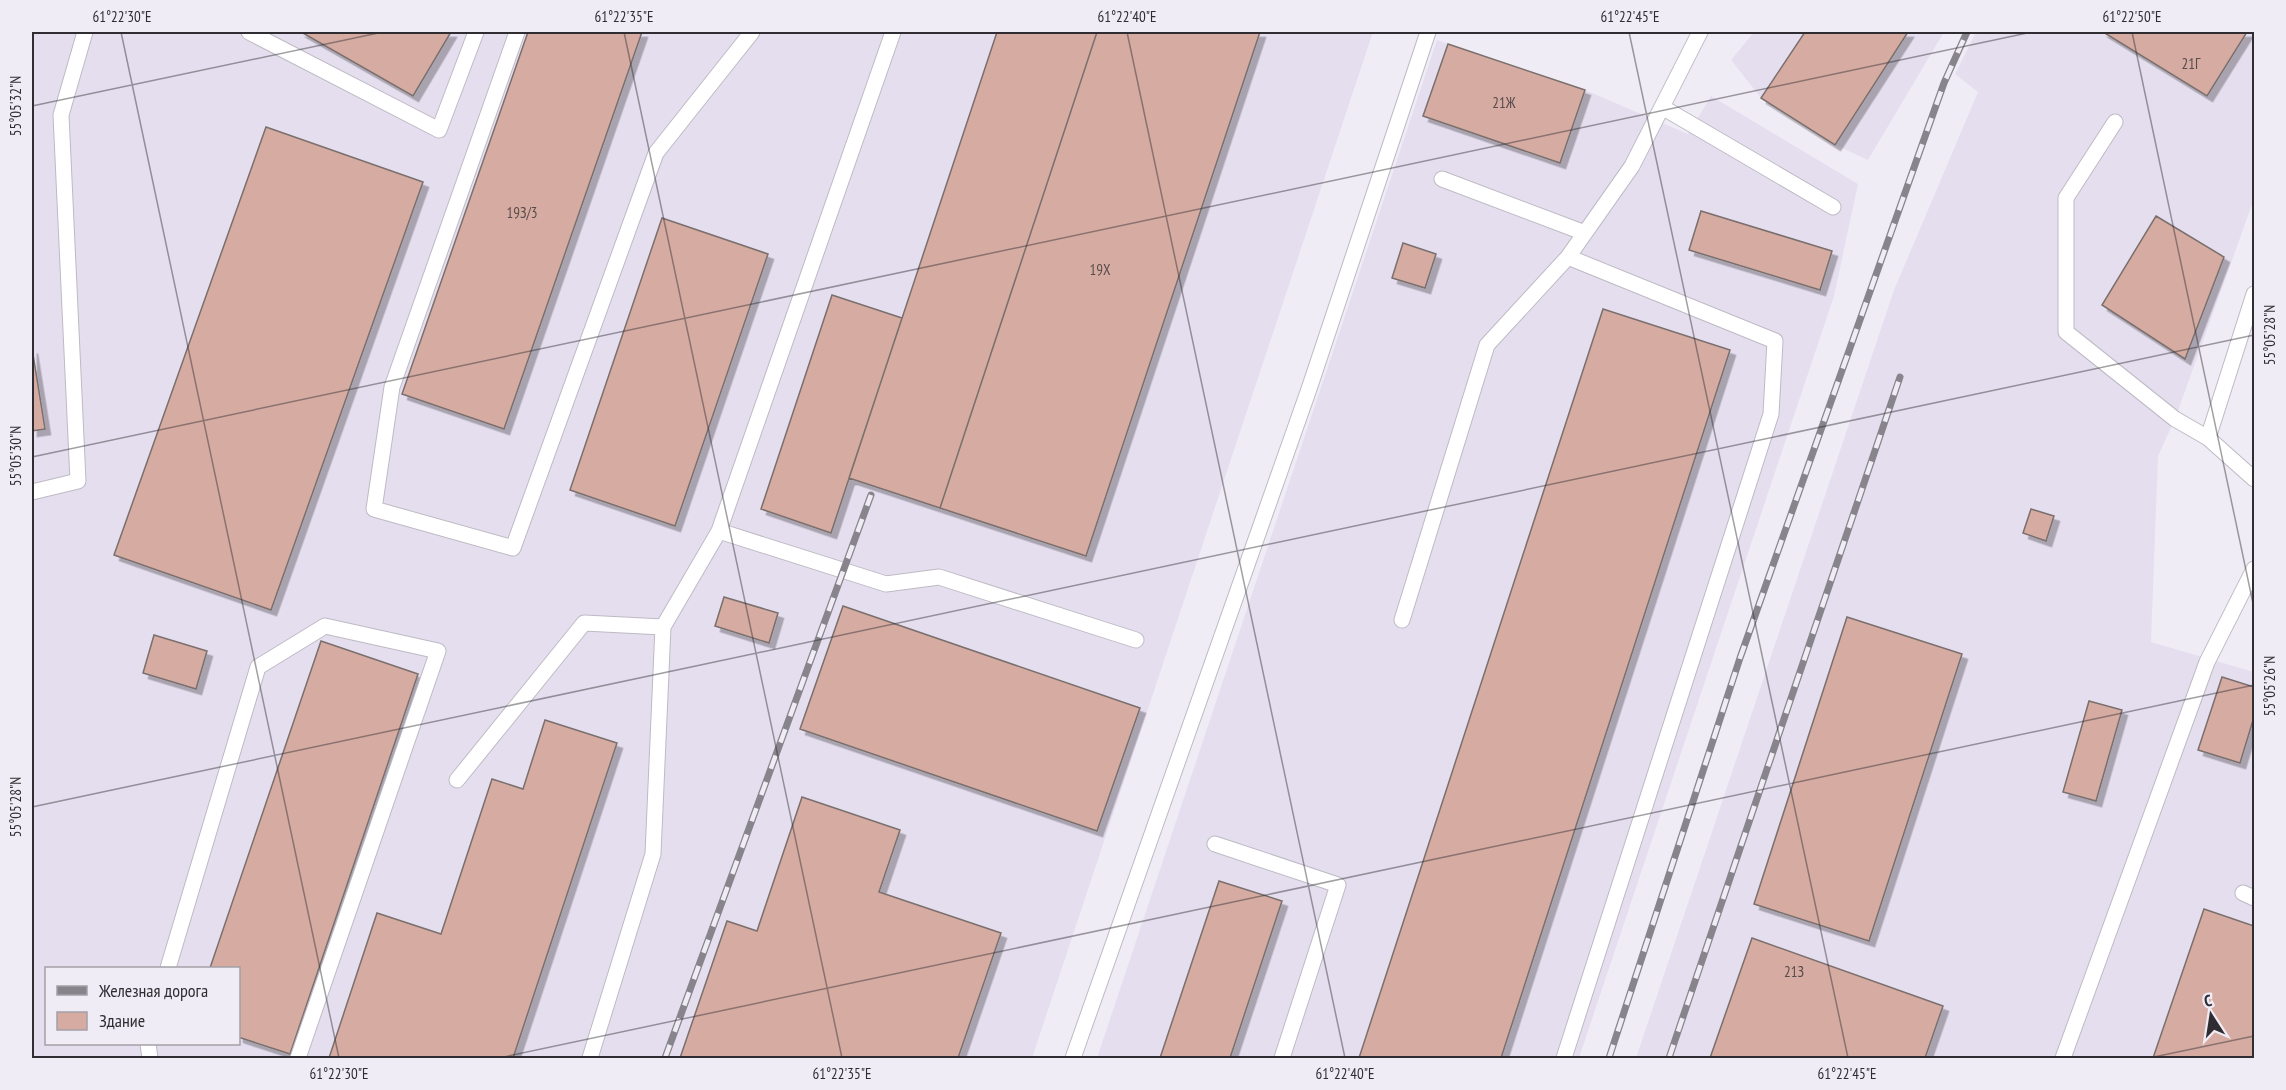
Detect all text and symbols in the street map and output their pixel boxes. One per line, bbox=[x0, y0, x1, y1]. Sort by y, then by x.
text: 61°22'30"E bbox=[92, 7, 152, 26]
text: 61°22'35"E bbox=[594, 7, 654, 26]
text: 61°22'40"E bbox=[1097, 7, 1157, 26]
text: 61°22'45"E bbox=[1600, 7, 1660, 26]
text: 61°22'50"E bbox=[2102, 7, 2162, 26]
house number: 21Г bbox=[2182, 54, 2201, 73]
text: 55°05'32"N bbox=[6, 76, 25, 136]
house number: 21Ж bbox=[1492, 93, 1516, 112]
house number: 19З/3 bbox=[506, 203, 538, 222]
house number: 19Х bbox=[1089, 260, 1111, 279]
text: 55°05'28"N bbox=[2260, 305, 2279, 365]
text: 55°05'30"N bbox=[6, 426, 25, 486]
text: 55°05'26"N bbox=[2260, 656, 2279, 716]
text: 55°05'28"N bbox=[6, 777, 25, 837]
house number: 21З bbox=[1784, 962, 1804, 981]
legend bbox=[45, 967, 240, 1045]
text: Железная дорога bbox=[98, 979, 208, 1002]
north arrow bbox=[2181, 985, 2241, 1045]
text: С bbox=[2202, 990, 2214, 1011]
text: Здание bbox=[99, 1009, 145, 1032]
text: 61°22'30"E bbox=[309, 1064, 369, 1083]
text: 61°22'35"E bbox=[812, 1064, 872, 1083]
text: 61°22'40"E bbox=[1315, 1064, 1375, 1083]
text: 61°22'45"E bbox=[1817, 1064, 1877, 1083]

